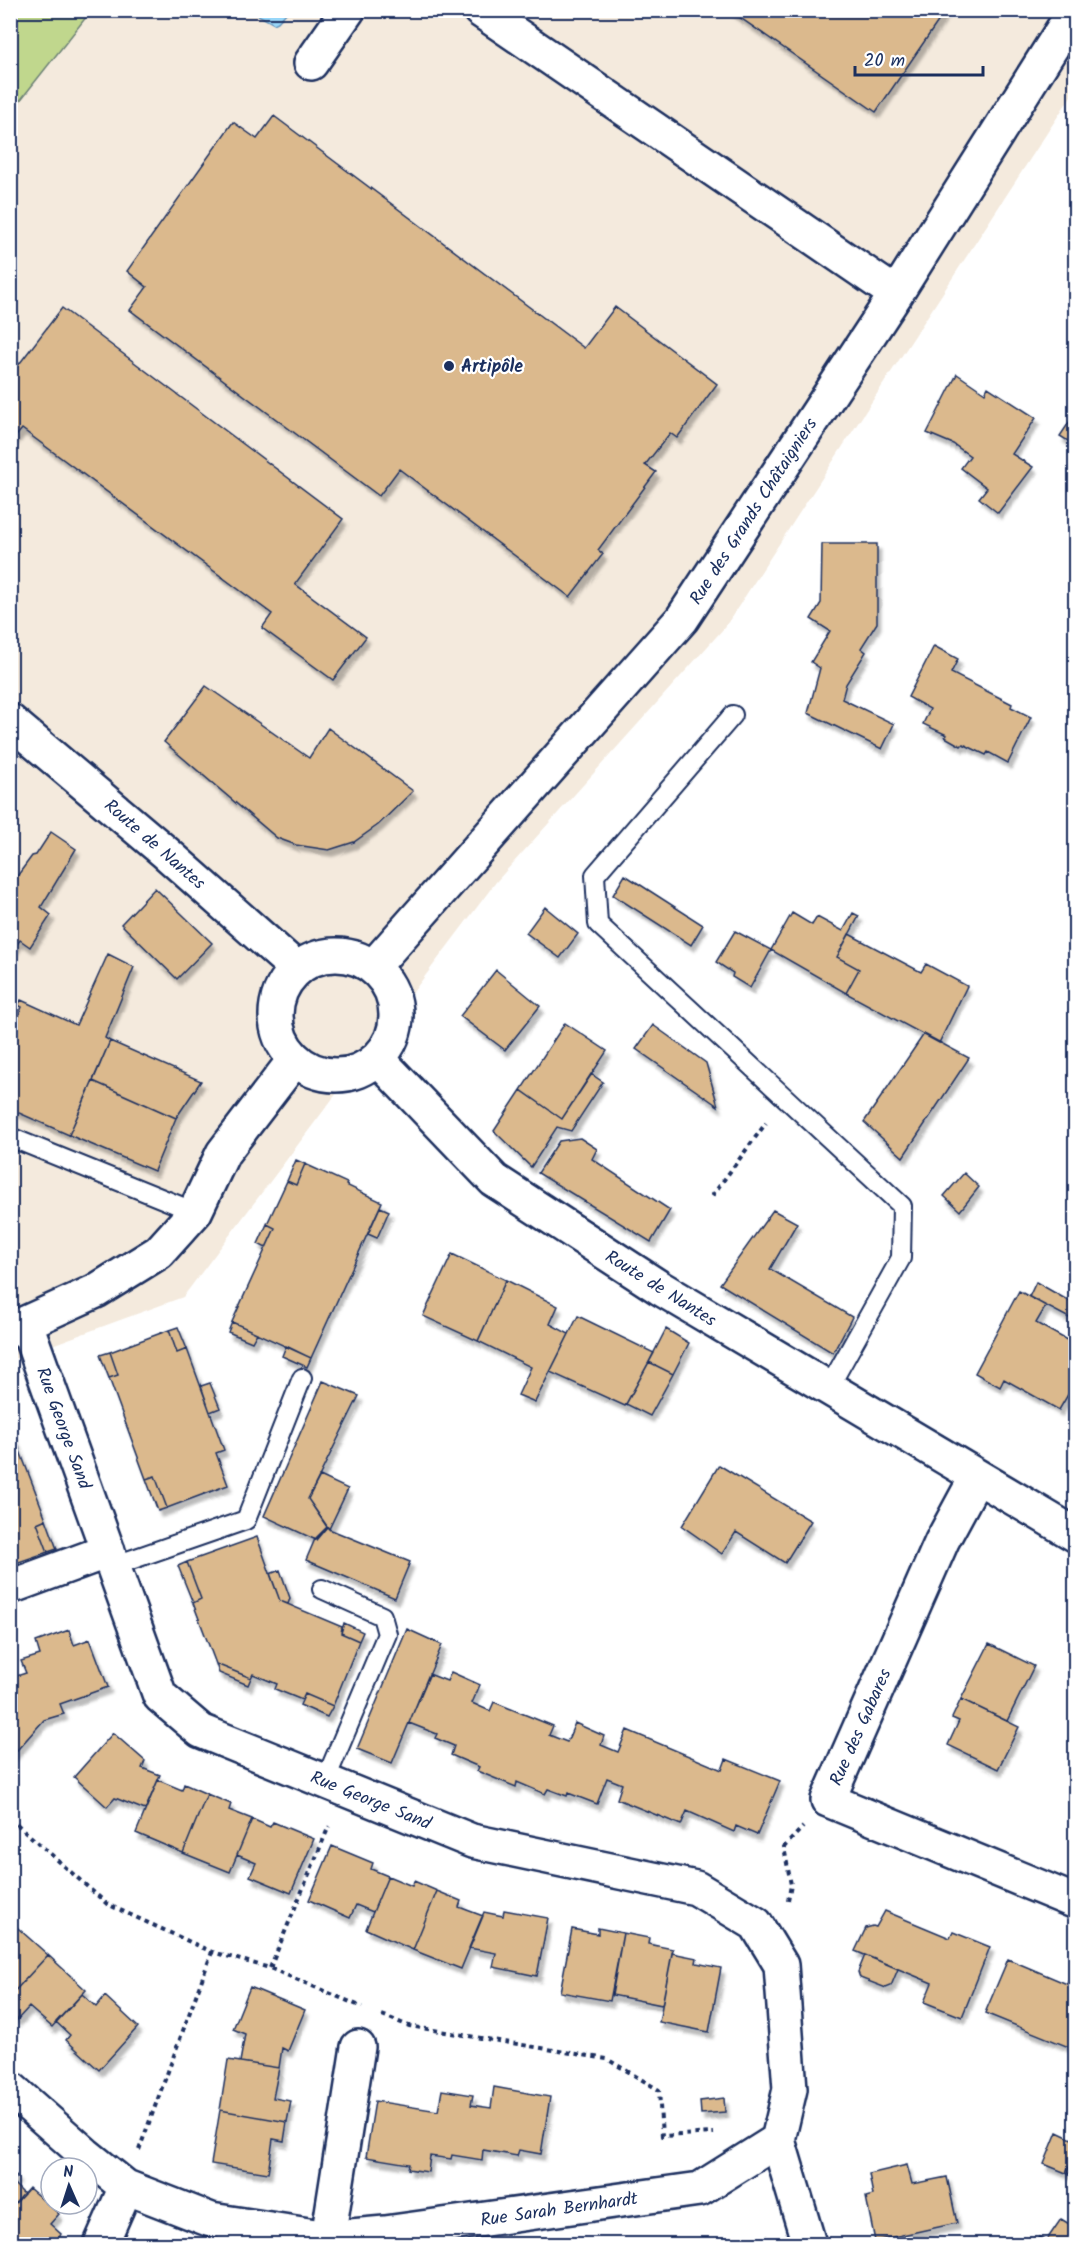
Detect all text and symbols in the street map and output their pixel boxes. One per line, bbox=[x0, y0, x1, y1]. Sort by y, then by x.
scale bar bbox=[855, 39, 982, 77]
text: 20 m bbox=[864, 47, 905, 76]
place label: Artipôle bbox=[461, 353, 523, 382]
marker: Artipôle bbox=[442, 359, 456, 373]
street label: Rue des Grands Châtaigniers bbox=[683, 412, 826, 611]
street label: Route de Nantes bbox=[97, 793, 212, 898]
street label: Route de Nantes bbox=[599, 1243, 722, 1335]
street label: Rue George Sand bbox=[27, 1363, 98, 1495]
street label: Rue des Gabares bbox=[823, 1664, 900, 1791]
street label: Rue George Sand bbox=[306, 1764, 436, 1839]
north arrow bbox=[39, 2156, 99, 2216]
text: N bbox=[63, 2160, 74, 2185]
street label: Rue Sarah Bernhardt bbox=[479, 2185, 641, 2236]

